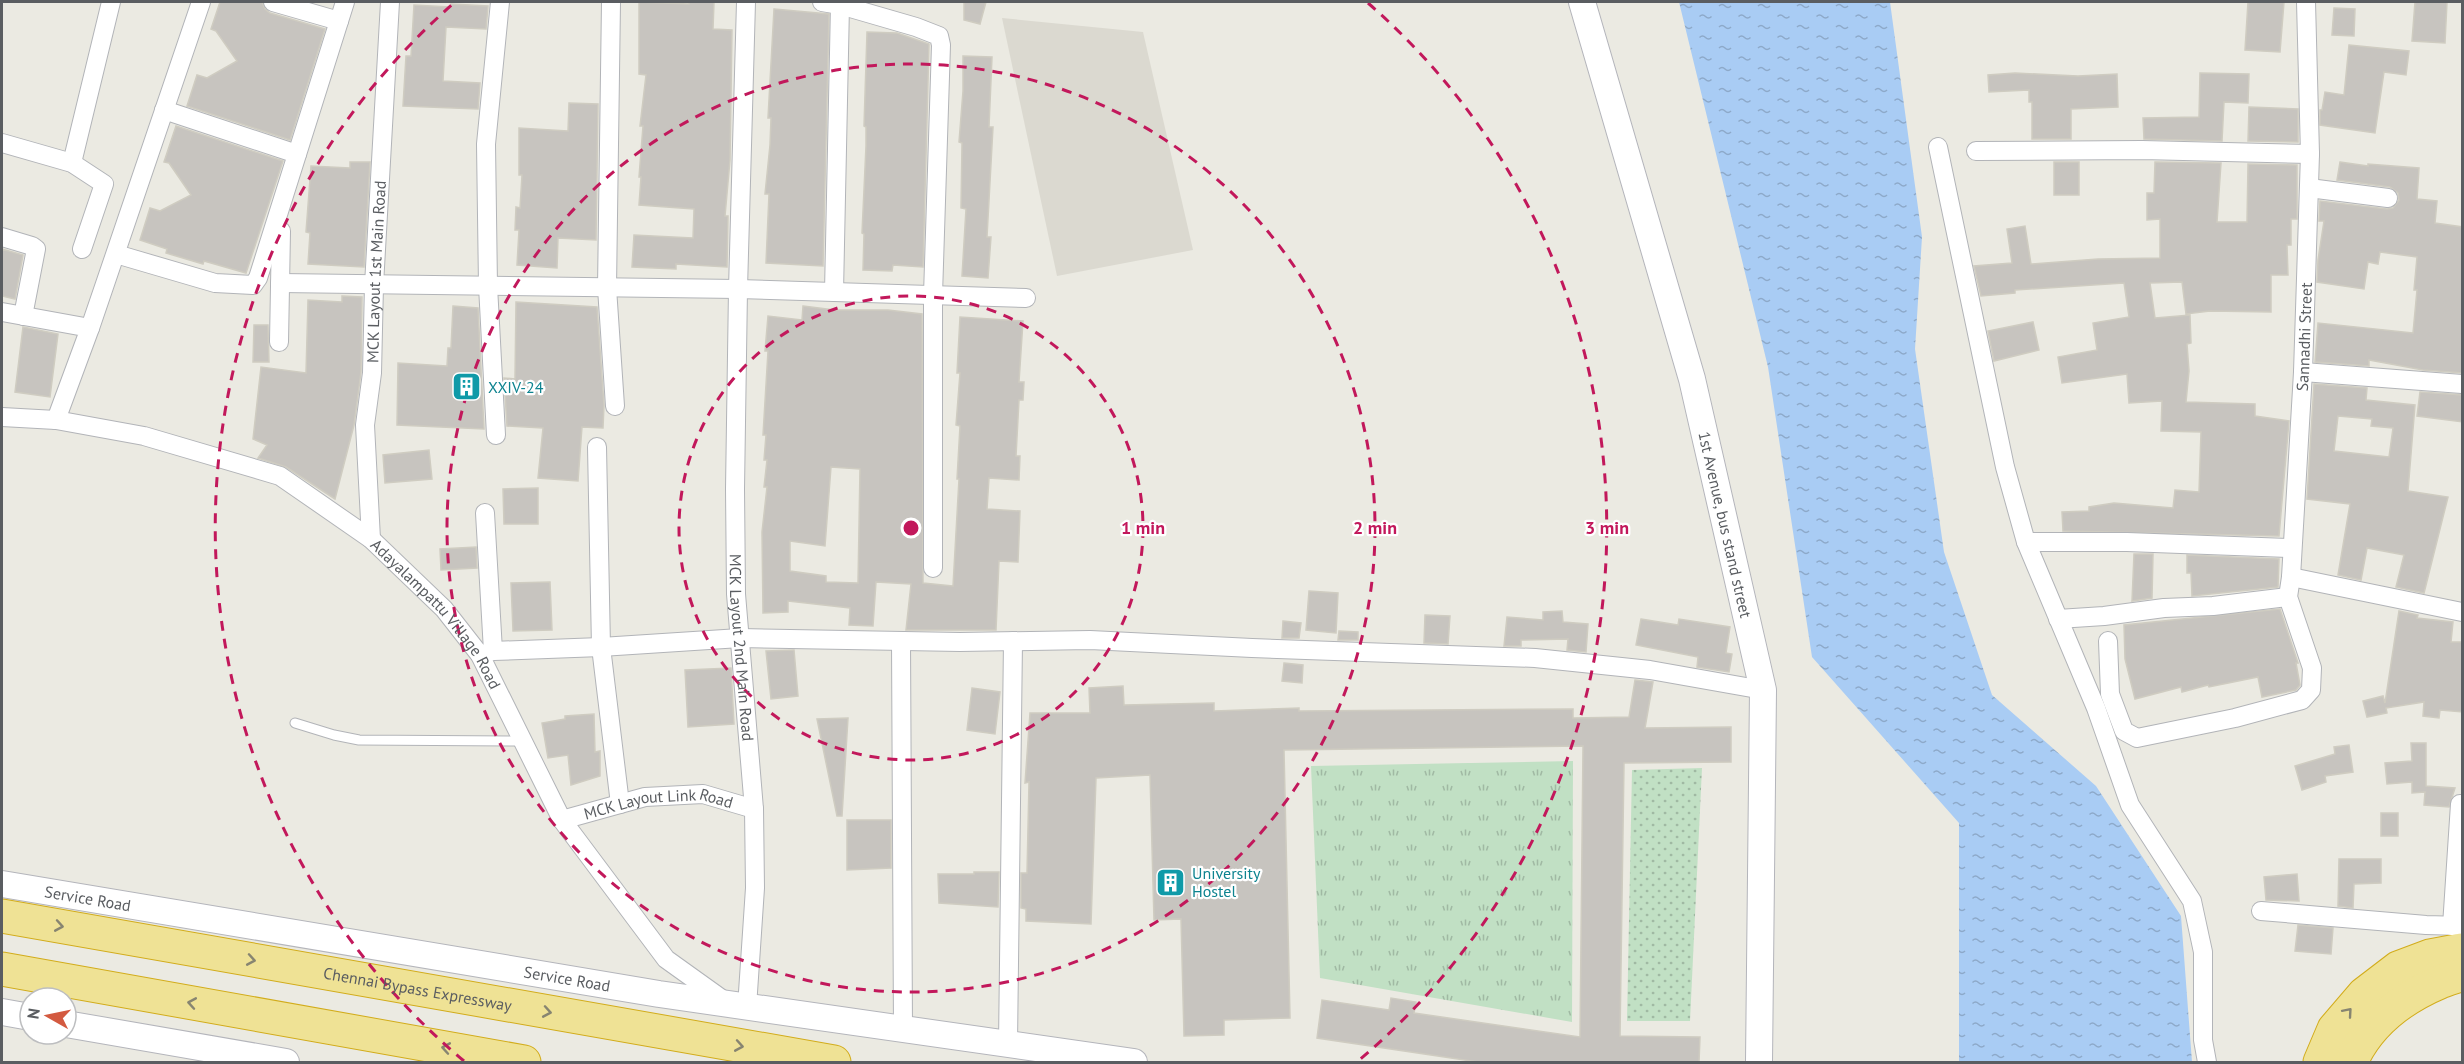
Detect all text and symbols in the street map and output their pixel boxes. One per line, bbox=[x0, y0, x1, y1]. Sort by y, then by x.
street label: MCK Layout 1st Main Road bbox=[362, 180, 390, 363]
street label: Sannadhi Street bbox=[2292, 282, 2316, 392]
building icon: XXIV-24 bbox=[451, 371, 483, 403]
place label: XXIV-24 bbox=[488, 377, 544, 397]
street label: 1st Avenue, bus stand street bbox=[1694, 429, 1756, 620]
text: 1 min bbox=[1121, 516, 1165, 539]
text: 2 min bbox=[1353, 516, 1397, 539]
text: 3 min bbox=[1585, 516, 1629, 539]
centre of rings bbox=[901, 518, 921, 538]
street label: Adayalampattu Village Road bbox=[367, 534, 505, 692]
street label: MCK Layout 2nd Main Road bbox=[726, 554, 758, 742]
street label: MCK Layout Link Road bbox=[581, 784, 735, 824]
place label: University Hostel bbox=[1192, 863, 1261, 901]
building icon: University Hostel bbox=[1155, 866, 1187, 898]
street label: Service Road bbox=[43, 881, 132, 915]
one-way arrow bbox=[54, 919, 64, 932]
one-way arrow bbox=[246, 953, 256, 966]
street label: Service Road bbox=[522, 962, 612, 996]
street label: Chennai Bypass Expressway bbox=[322, 963, 514, 1015]
north arrow bbox=[18, 986, 78, 1046]
one-way arrow bbox=[188, 997, 198, 1010]
one-way arrow bbox=[542, 1006, 551, 1018]
text: N bbox=[22, 1007, 44, 1020]
one-way arrow bbox=[2341, 1008, 2352, 1019]
one-way arrow bbox=[734, 1040, 743, 1052]
one-way arrow bbox=[441, 1043, 451, 1055]

